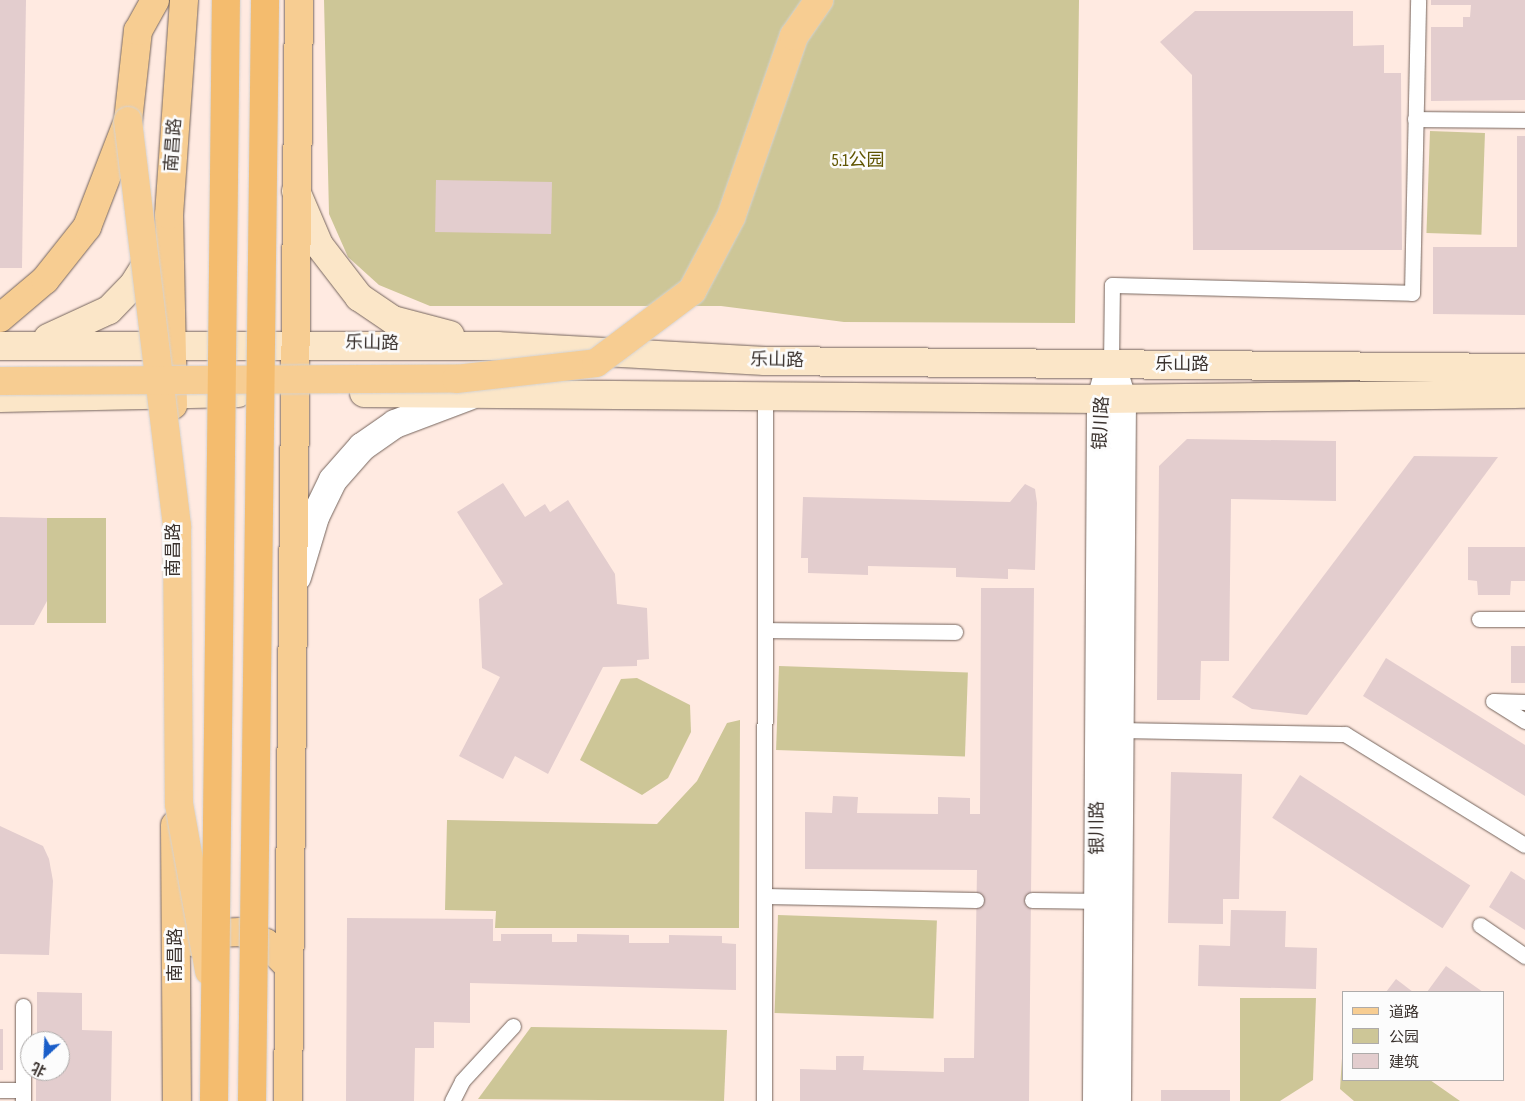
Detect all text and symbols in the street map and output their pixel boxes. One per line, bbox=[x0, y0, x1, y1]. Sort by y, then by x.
street label: 南昌路 bbox=[161, 117, 187, 173]
park label: 5.1公园 bbox=[831, 150, 885, 172]
street label: 乐山路 bbox=[345, 333, 399, 355]
street label: 乐山路 bbox=[750, 350, 804, 372]
street label: 乐山路 bbox=[1155, 354, 1209, 376]
street label: 银川路 bbox=[1090, 395, 1114, 451]
street label: 南昌路 bbox=[163, 523, 185, 577]
street label: 银川路 bbox=[1087, 801, 1109, 855]
street label: 南昌路 bbox=[165, 928, 187, 982]
legend bbox=[1342, 991, 1505, 1081]
text: 道路 bbox=[1389, 1003, 1419, 1022]
text: 公园 bbox=[1389, 1028, 1419, 1047]
north arrow bbox=[20, 1031, 70, 1081]
text: 建筑 bbox=[1389, 1053, 1419, 1072]
text: 北 bbox=[29, 1058, 49, 1080]

